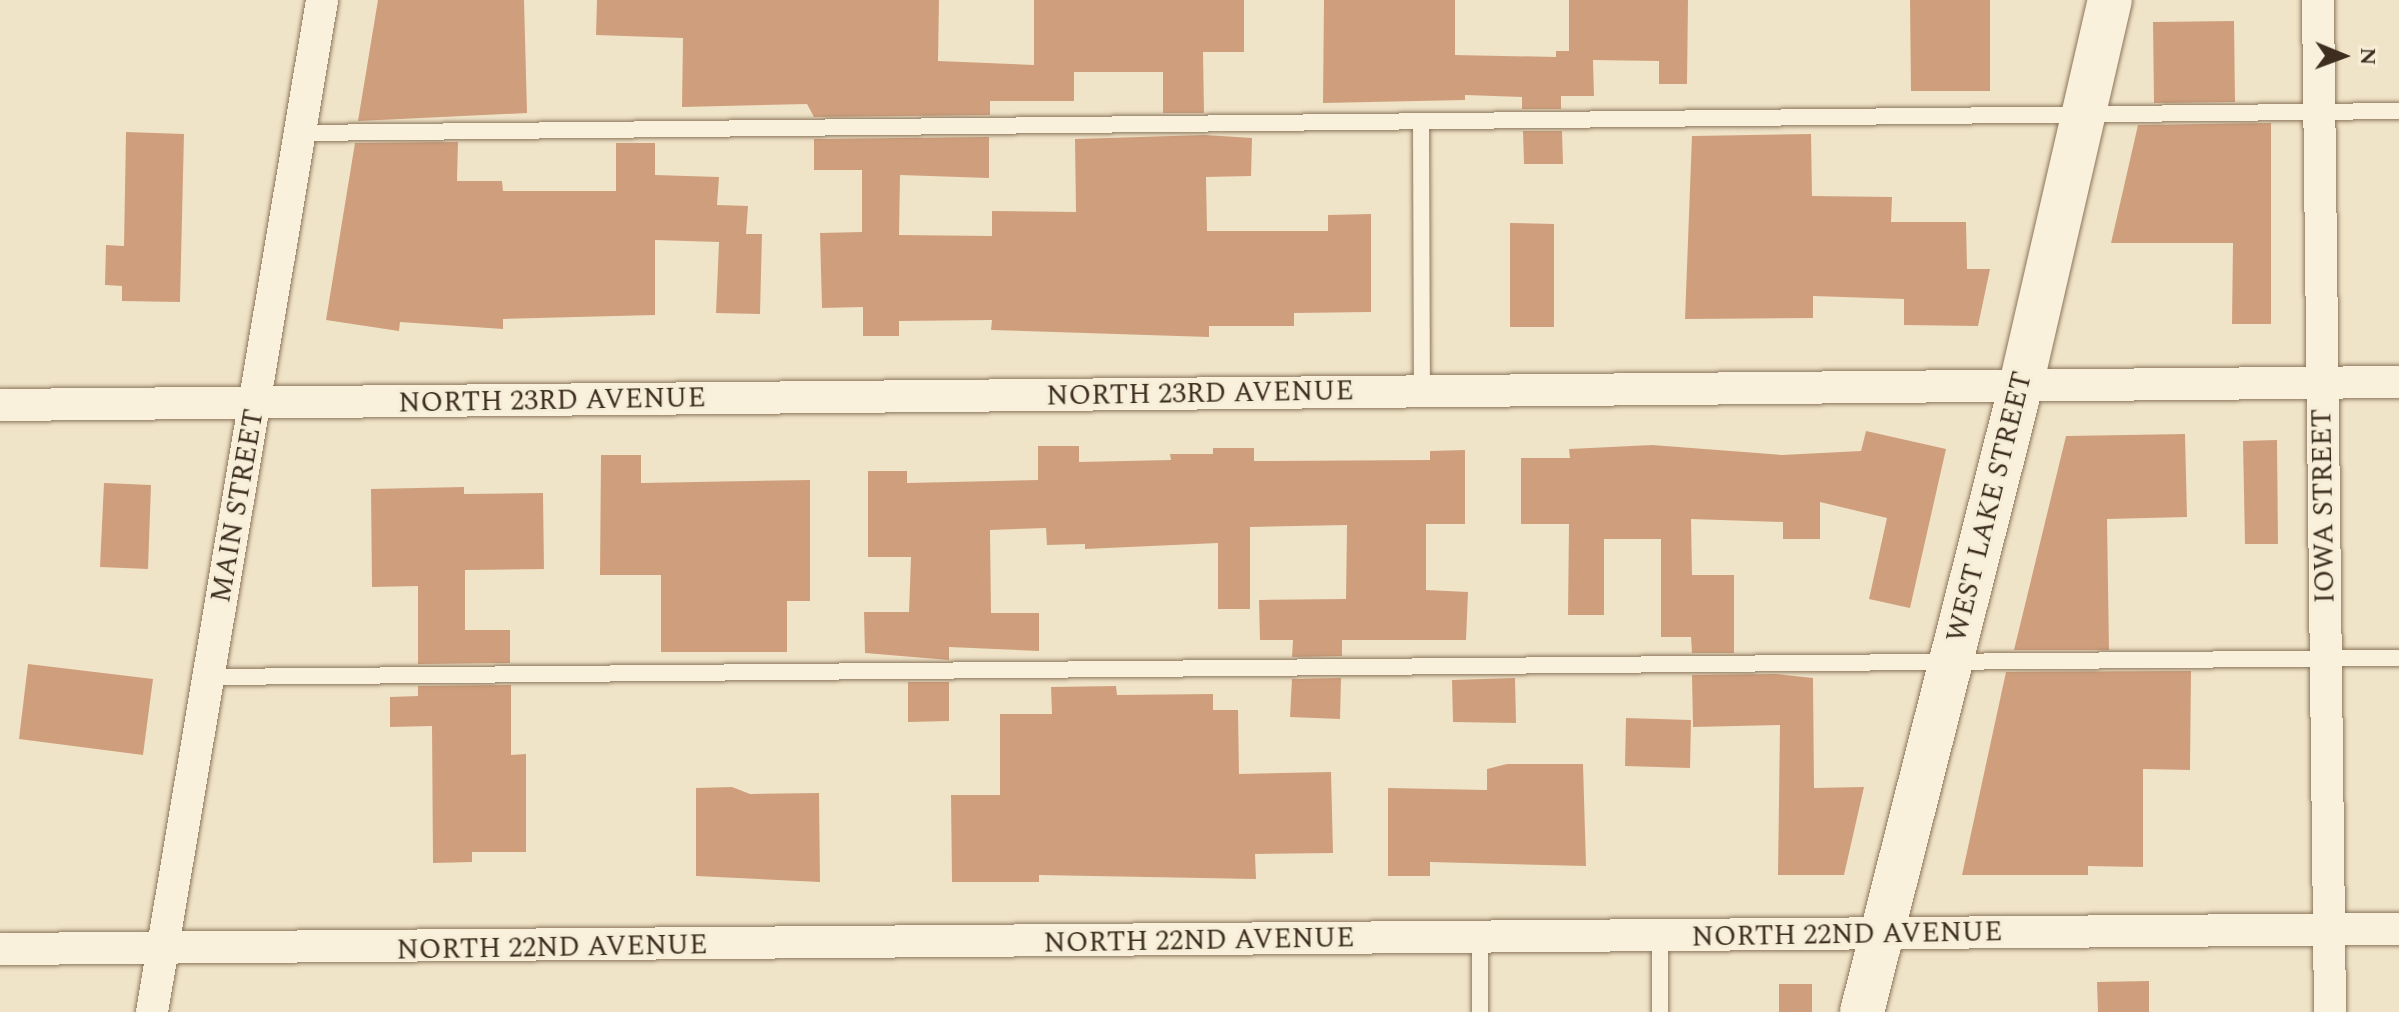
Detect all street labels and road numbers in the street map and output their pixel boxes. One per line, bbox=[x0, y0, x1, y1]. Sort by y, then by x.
street label: WEST LAKE STREET bbox=[1940, 368, 2040, 646]
street label: NORTH 23RD AVENUE bbox=[1046, 375, 1354, 413]
street label: NORTH 23RD AVENUE bbox=[398, 382, 706, 420]
street label: MAIN STREET bbox=[204, 407, 272, 605]
street label: IOWA STREET bbox=[2306, 408, 2342, 604]
street label: NORTH 22ND AVENUE bbox=[1691, 915, 2003, 955]
street label: NORTH 22ND AVENUE bbox=[1043, 921, 1355, 961]
street label: NORTH 22ND AVENUE bbox=[396, 928, 708, 968]

